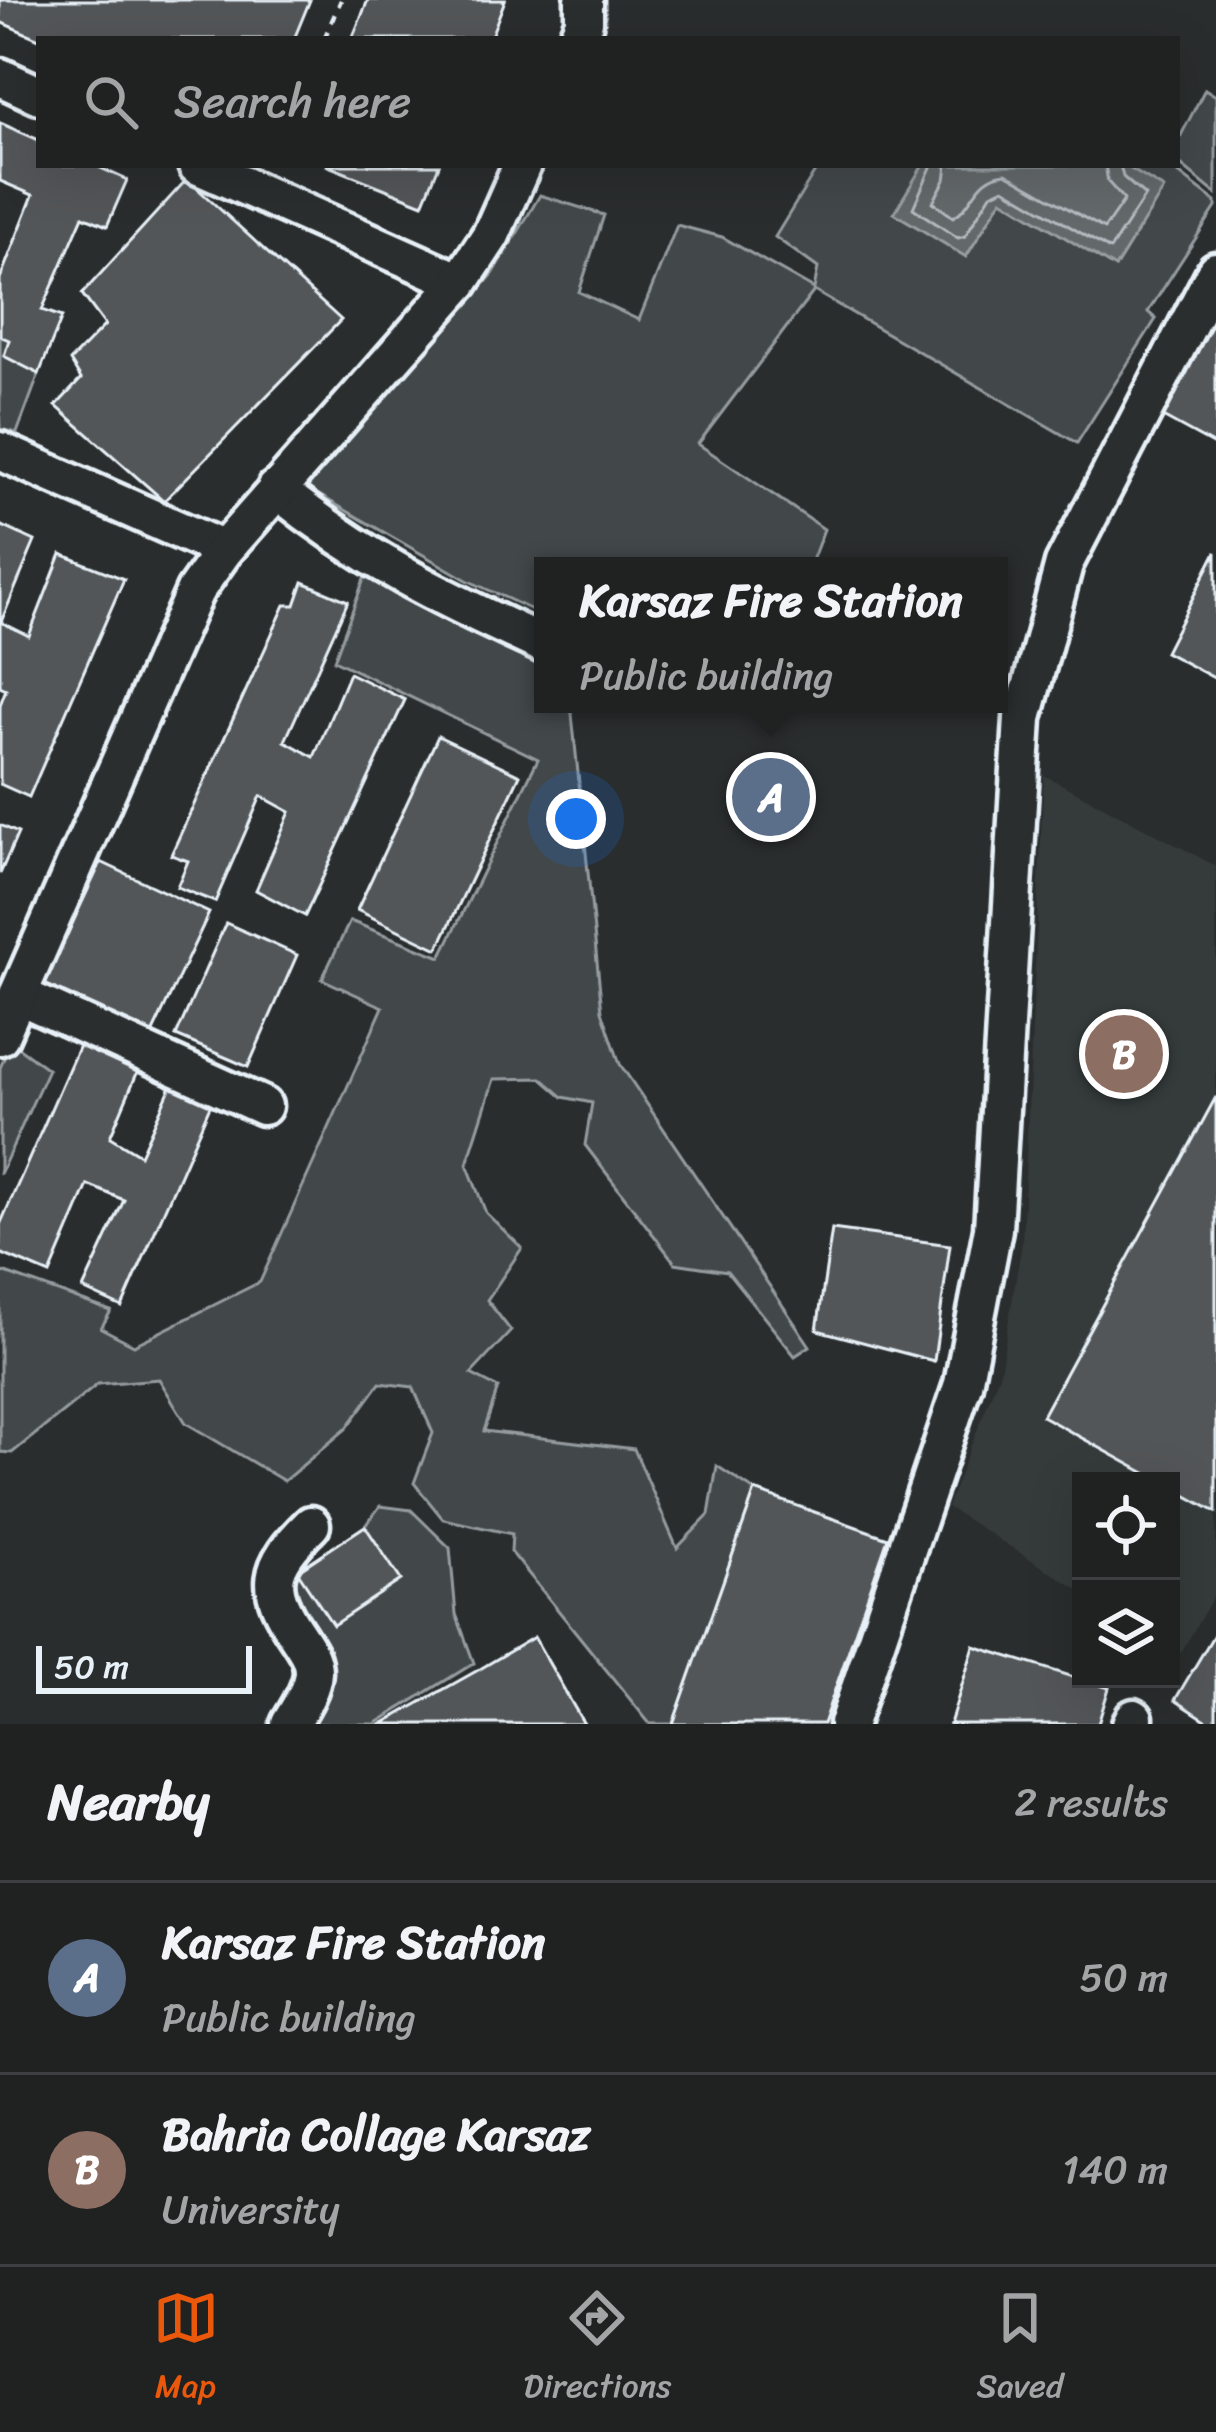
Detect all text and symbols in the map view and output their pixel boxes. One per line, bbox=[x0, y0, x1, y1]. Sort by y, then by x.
search box bbox=[36, 36, 1180, 168]
text: Search here bbox=[174, 62, 411, 142]
icon: search bbox=[78, 69, 144, 135]
popup bbox=[534, 557, 1008, 713]
text: Karsaz Fire Station bbox=[579, 561, 963, 641]
text: Public building bbox=[579, 641, 833, 710]
pin: A bbox=[732, 752, 810, 842]
your location bbox=[546, 789, 606, 849]
pin: B bbox=[1085, 1009, 1163, 1099]
map controls bbox=[1072, 1472, 1180, 1688]
button: locate bbox=[1072, 1472, 1180, 1580]
button: layers bbox=[1072, 1580, 1180, 1688]
text: 50 m bbox=[54, 1638, 129, 1696]
scale bar bbox=[36, 1640, 252, 1693]
text: Nearby bbox=[48, 1757, 209, 1847]
text: 2 results bbox=[1014, 1768, 1168, 1837]
text: Karsaz Fire Station bbox=[162, 1903, 545, 1983]
text: A bbox=[74, 1943, 100, 2012]
text: 50 m bbox=[1079, 1943, 1168, 2012]
text: Public building bbox=[162, 1983, 416, 2052]
text: Bahria Collage Karsaz bbox=[162, 2095, 590, 2175]
text: B bbox=[75, 2135, 99, 2204]
text: 140 m bbox=[1062, 2135, 1168, 2204]
text: University bbox=[162, 2175, 340, 2244]
tab: Map bbox=[153, 2285, 219, 2415]
tab: Directions bbox=[524, 2285, 671, 2415]
tab: Saved bbox=[976, 2285, 1063, 2415]

